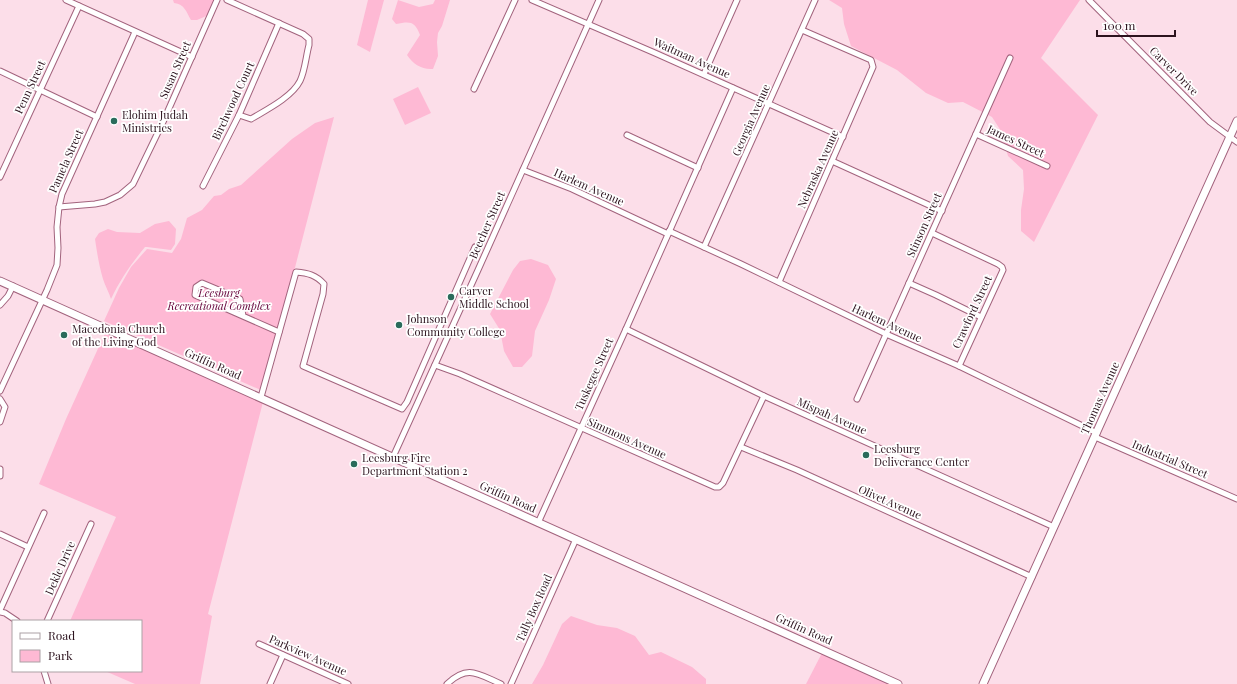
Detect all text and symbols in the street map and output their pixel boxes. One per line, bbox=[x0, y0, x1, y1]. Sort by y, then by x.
scale bar bbox=[1097, 12, 1175, 38]
text: 100 m bbox=[1103, 17, 1136, 33]
street label: Waitman Avenue bbox=[651, 34, 733, 81]
street label: Susan Street bbox=[155, 39, 194, 101]
street label: Carver Drive bbox=[1147, 43, 1202, 99]
street label: Penn Street bbox=[11, 58, 48, 116]
street label: Birchwood Court bbox=[208, 59, 257, 142]
street label: Georgia Avenue bbox=[728, 81, 773, 158]
place label: Elohim Judah Ministries bbox=[122, 107, 189, 135]
marker: Elohim Judah Ministries bbox=[109, 116, 119, 126]
street label: James Street bbox=[984, 120, 1047, 160]
street label: Pamela Street bbox=[45, 127, 86, 195]
street label: Nebraska Avenue bbox=[793, 127, 842, 210]
street label: Harlem Avenue bbox=[552, 164, 627, 209]
street label: Beecher Street bbox=[465, 189, 508, 261]
street label: Stinson Street bbox=[903, 190, 945, 260]
street label: Crawford Street bbox=[948, 273, 995, 351]
place label: Carver Middle School bbox=[459, 283, 529, 311]
park label: Leesburg Recreational Complex bbox=[167, 285, 271, 313]
marker: Carver Middle School bbox=[446, 292, 456, 302]
street label: Harlem Avenue bbox=[850, 300, 925, 345]
place label: Johnson Community College bbox=[406, 311, 505, 339]
marker: Johnson Community College bbox=[394, 320, 404, 330]
place label: Macedonia Church of the Living God bbox=[72, 321, 166, 349]
marker: Macedonia Church of the Living God bbox=[59, 330, 69, 340]
street label: Tuskegee Street bbox=[571, 335, 616, 412]
street label: Griffin Road bbox=[182, 344, 244, 383]
street label: Thomas Avenue bbox=[1077, 359, 1122, 437]
street label: Mispah Avenue bbox=[795, 393, 870, 438]
street label: Simmons Avenue bbox=[585, 413, 669, 462]
street label: Industrial Street bbox=[1130, 436, 1210, 481]
place label: Leesburg Deliverance Center bbox=[874, 441, 969, 469]
place label: Leesburg Fire Department Station 2 bbox=[362, 450, 468, 478]
marker: Leesburg Deliverance Center bbox=[861, 450, 871, 460]
marker: Leesburg Fire Department Station 2 bbox=[349, 459, 359, 469]
street label: Griffin Road bbox=[477, 477, 539, 516]
street label: Olivet Avenue bbox=[856, 481, 925, 522]
street label: Dekle Drive bbox=[41, 538, 78, 597]
street label: Tally Box Road bbox=[512, 571, 555, 644]
street label: Griffin Road bbox=[773, 609, 835, 648]
legend bbox=[12, 620, 142, 672]
text: Road bbox=[48, 627, 75, 643]
street label: Parkview Avenue bbox=[267, 631, 350, 679]
text: Park bbox=[48, 647, 73, 663]

